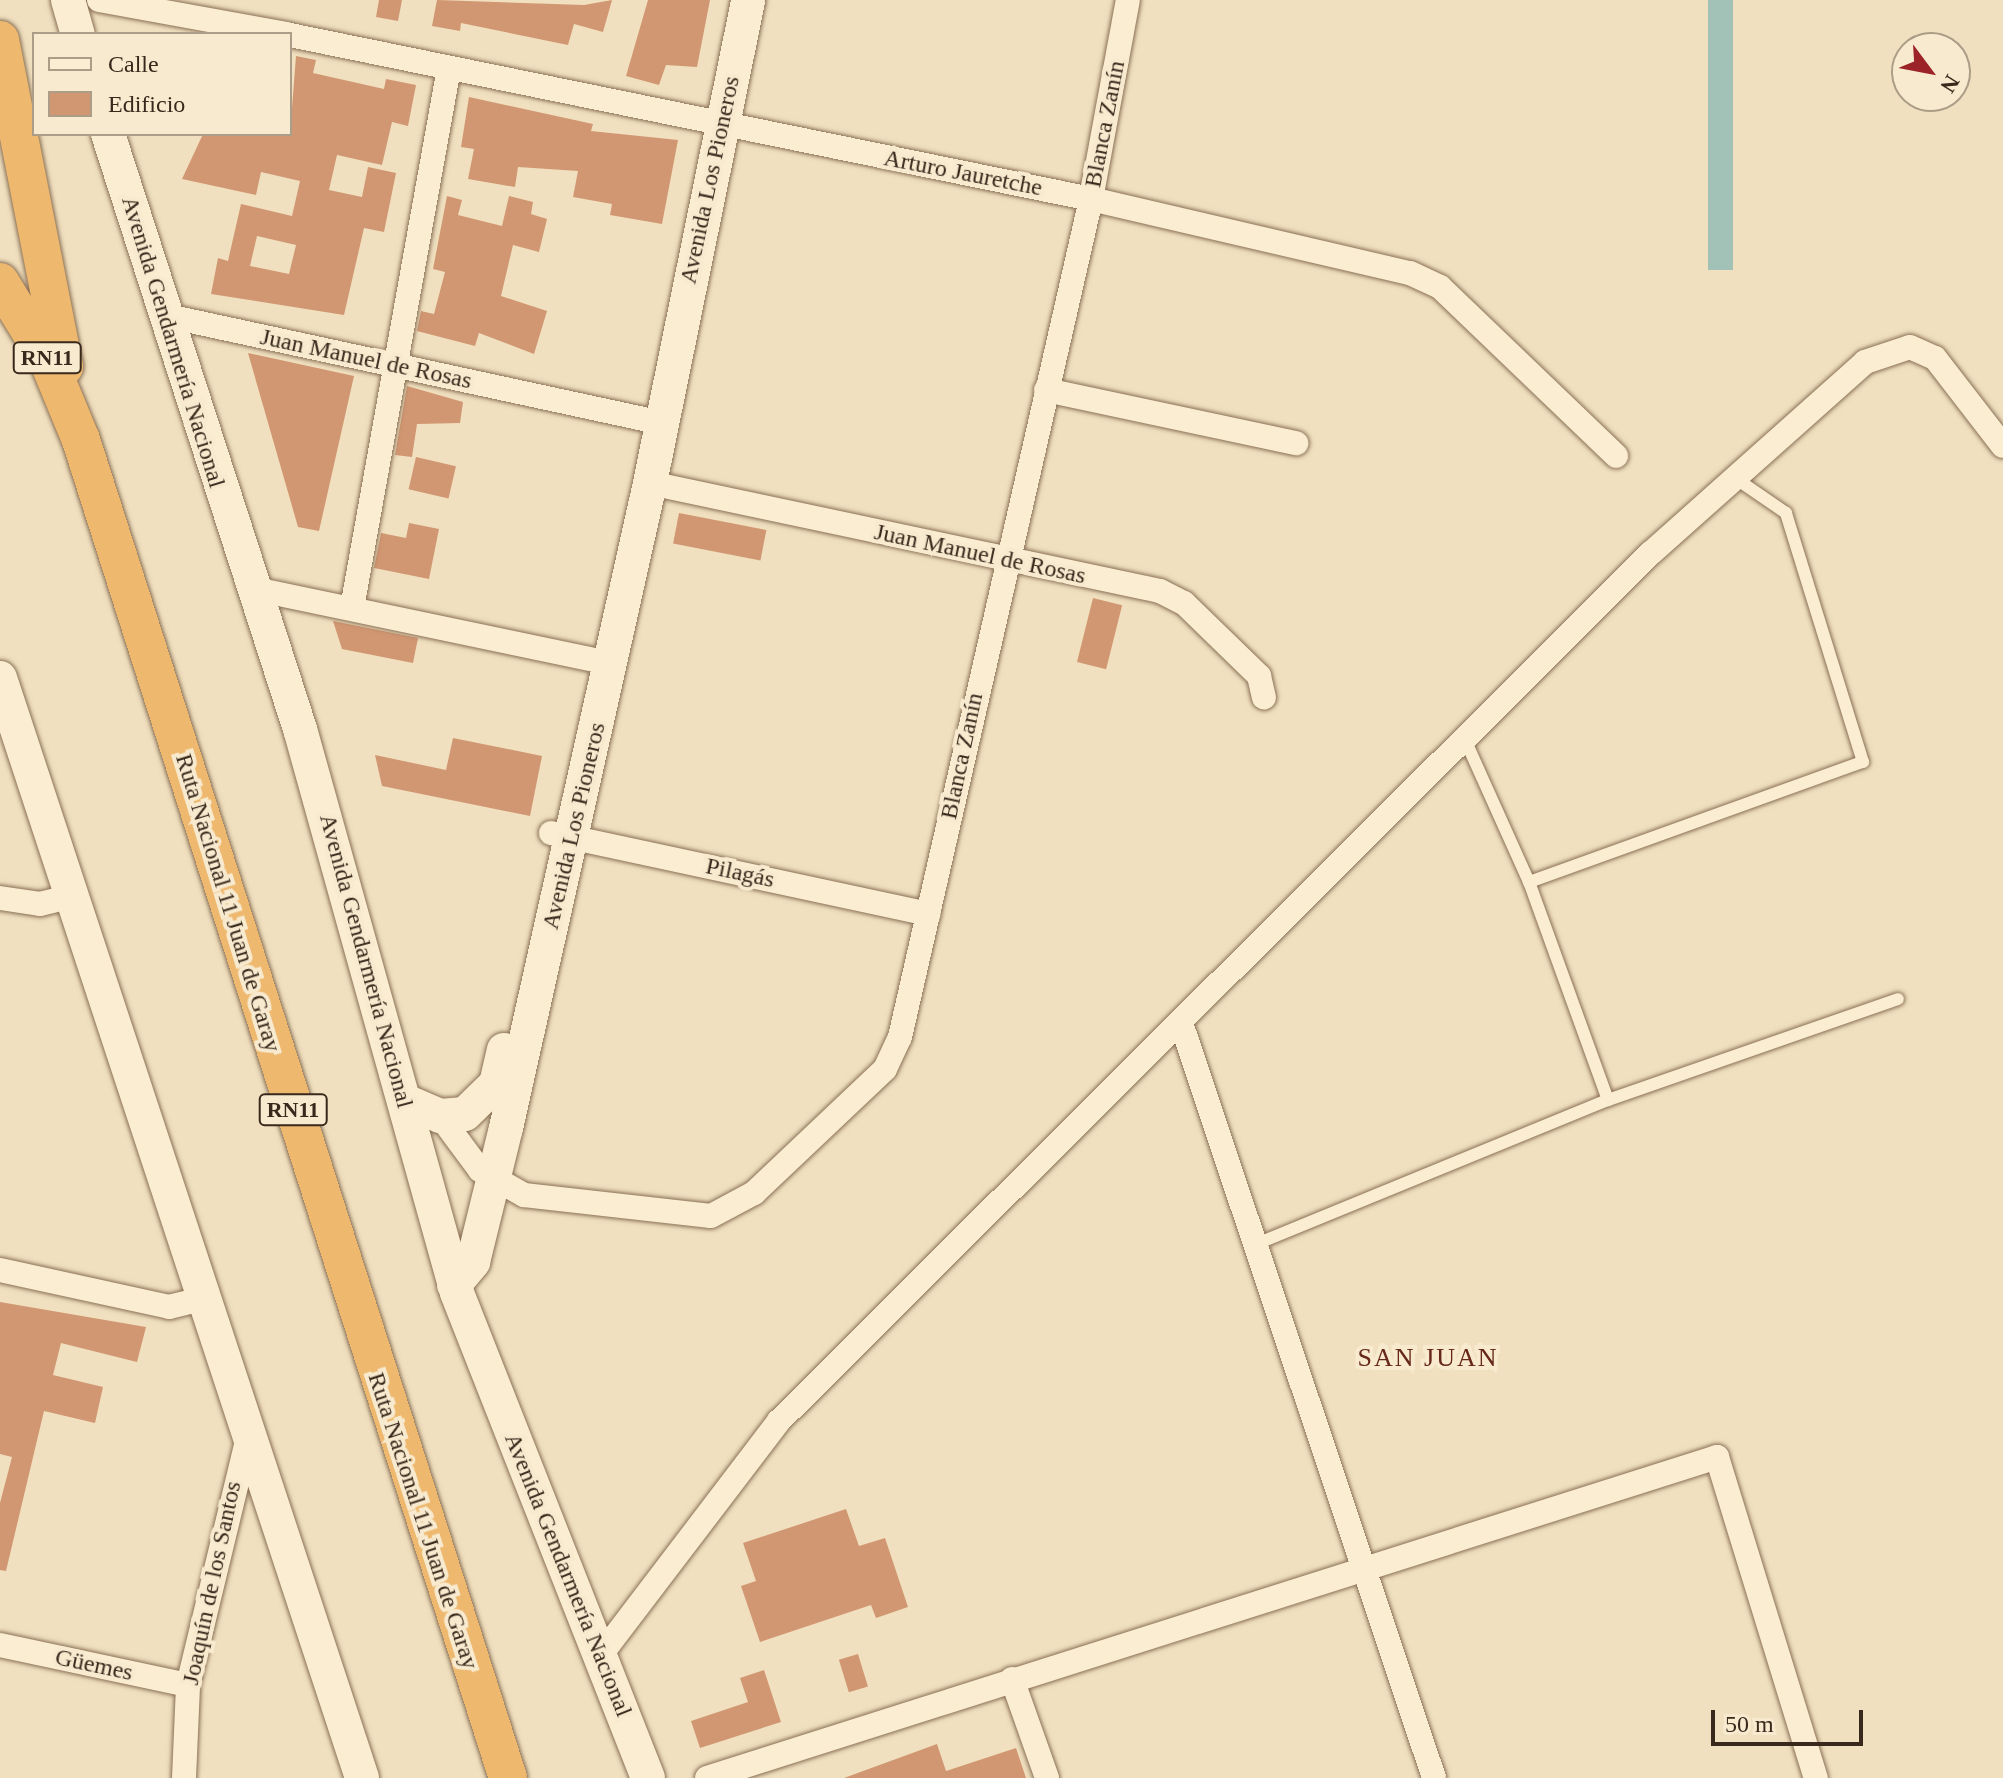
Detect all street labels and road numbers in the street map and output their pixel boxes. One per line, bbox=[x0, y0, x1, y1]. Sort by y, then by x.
street label: Blanca Zanín bbox=[1079, 58, 1131, 190]
street label: Avenida Los Pioneros bbox=[674, 74, 746, 286]
street label: Arturo Jauretche bbox=[881, 144, 1045, 202]
street label: Avenida Gendarmería Nacional bbox=[115, 193, 231, 491]
street label: Juan Manuel de Rosas bbox=[258, 323, 474, 395]
road number: RN11 bbox=[11, 340, 83, 376]
street label: Juan Manuel de Rosas bbox=[872, 518, 1088, 590]
street label: Blanca Zanín bbox=[935, 690, 989, 822]
street label: Avenida Los Pioneros bbox=[536, 720, 612, 932]
street label: Ruta Nacional 11 Juan de Garay bbox=[169, 750, 287, 1056]
street label: Avenida Gendarmería Nacional bbox=[313, 811, 419, 1111]
street label: Pilagás bbox=[703, 852, 777, 894]
road number: RN11 bbox=[257, 1092, 329, 1128]
street label: Ruta Nacional 11 Juan de Garay bbox=[361, 1369, 485, 1673]
street label: Avenida Gendarmería Nacional bbox=[498, 1429, 638, 1721]
street label: Joaquín de los Santos bbox=[176, 1479, 248, 1687]
street label: Güemes bbox=[53, 1643, 135, 1687]

